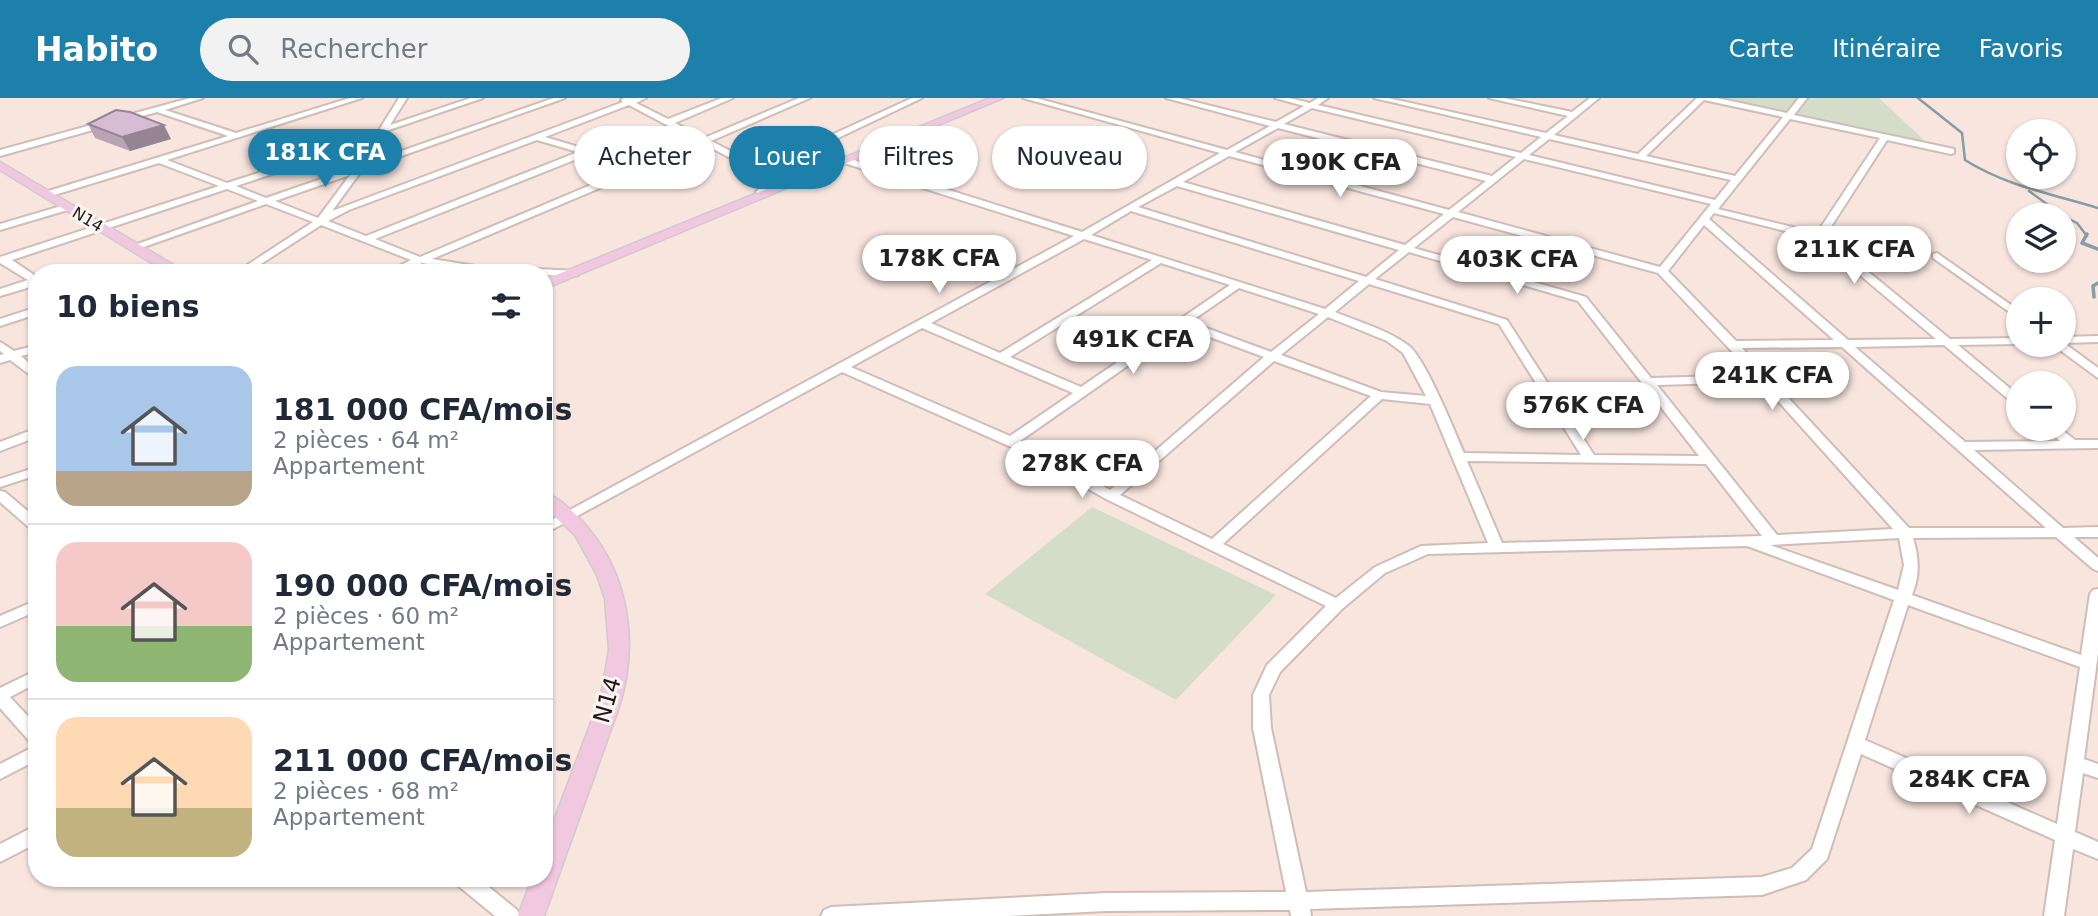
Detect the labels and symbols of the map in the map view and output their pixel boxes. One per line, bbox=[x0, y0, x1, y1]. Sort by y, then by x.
pin: 181K CFA bbox=[253, 130, 397, 189]
pin: 190K CFA bbox=[1268, 140, 1412, 199]
street label: N14 bbox=[69, 203, 106, 236]
pin: 211K CFA bbox=[1782, 226, 1926, 286]
pin: 178K CFA bbox=[867, 236, 1011, 295]
pin: 403K CFA bbox=[1445, 236, 1589, 296]
pin: 491K CFA bbox=[1061, 316, 1205, 376]
pin: 241K CFA bbox=[1700, 352, 1844, 412]
pin: 576K CFA bbox=[1511, 382, 1655, 442]
pin: 278K CFA bbox=[1010, 440, 1154, 500]
street label: N14 bbox=[588, 674, 626, 726]
pin: 284K CFA bbox=[1897, 756, 2041, 816]

